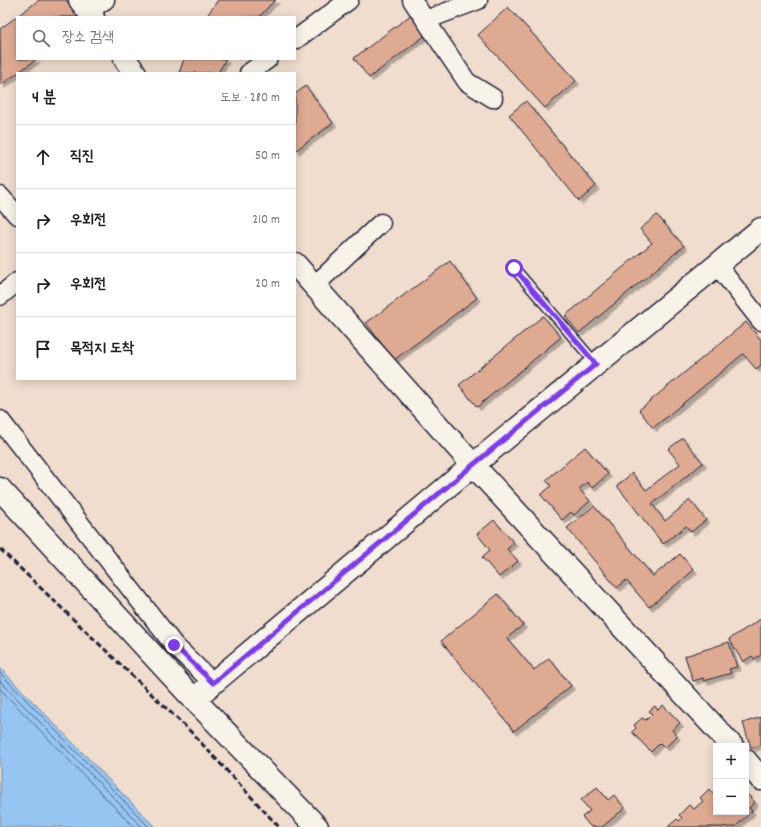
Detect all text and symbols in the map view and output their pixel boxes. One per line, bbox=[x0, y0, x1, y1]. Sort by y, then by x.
search box bbox=[16, 16, 296, 60]
icon: search bbox=[30, 27, 52, 49]
text: 장소 검색 bbox=[62, 27, 114, 49]
text: 4 분 bbox=[32, 87, 57, 111]
text: 도보 · 280 m bbox=[220, 89, 280, 108]
icon: ahead bbox=[32, 146, 54, 168]
text: 직진 bbox=[70, 146, 94, 168]
text: 50 m bbox=[255, 147, 280, 166]
icon: right bbox=[32, 210, 54, 232]
text: 우회전 bbox=[70, 210, 106, 232]
text: 210 m bbox=[252, 211, 280, 230]
route start bbox=[505, 259, 523, 277]
icon: right bbox=[32, 274, 54, 296]
text: 우회전 bbox=[70, 274, 106, 296]
text: 20 m bbox=[255, 275, 280, 294]
icon: arrive bbox=[32, 338, 54, 360]
text: 목적지 도착 bbox=[70, 338, 134, 360]
route end bbox=[165, 636, 183, 654]
map controls bbox=[713, 743, 749, 815]
button: + bbox=[713, 743, 749, 779]
button: − bbox=[713, 779, 749, 815]

